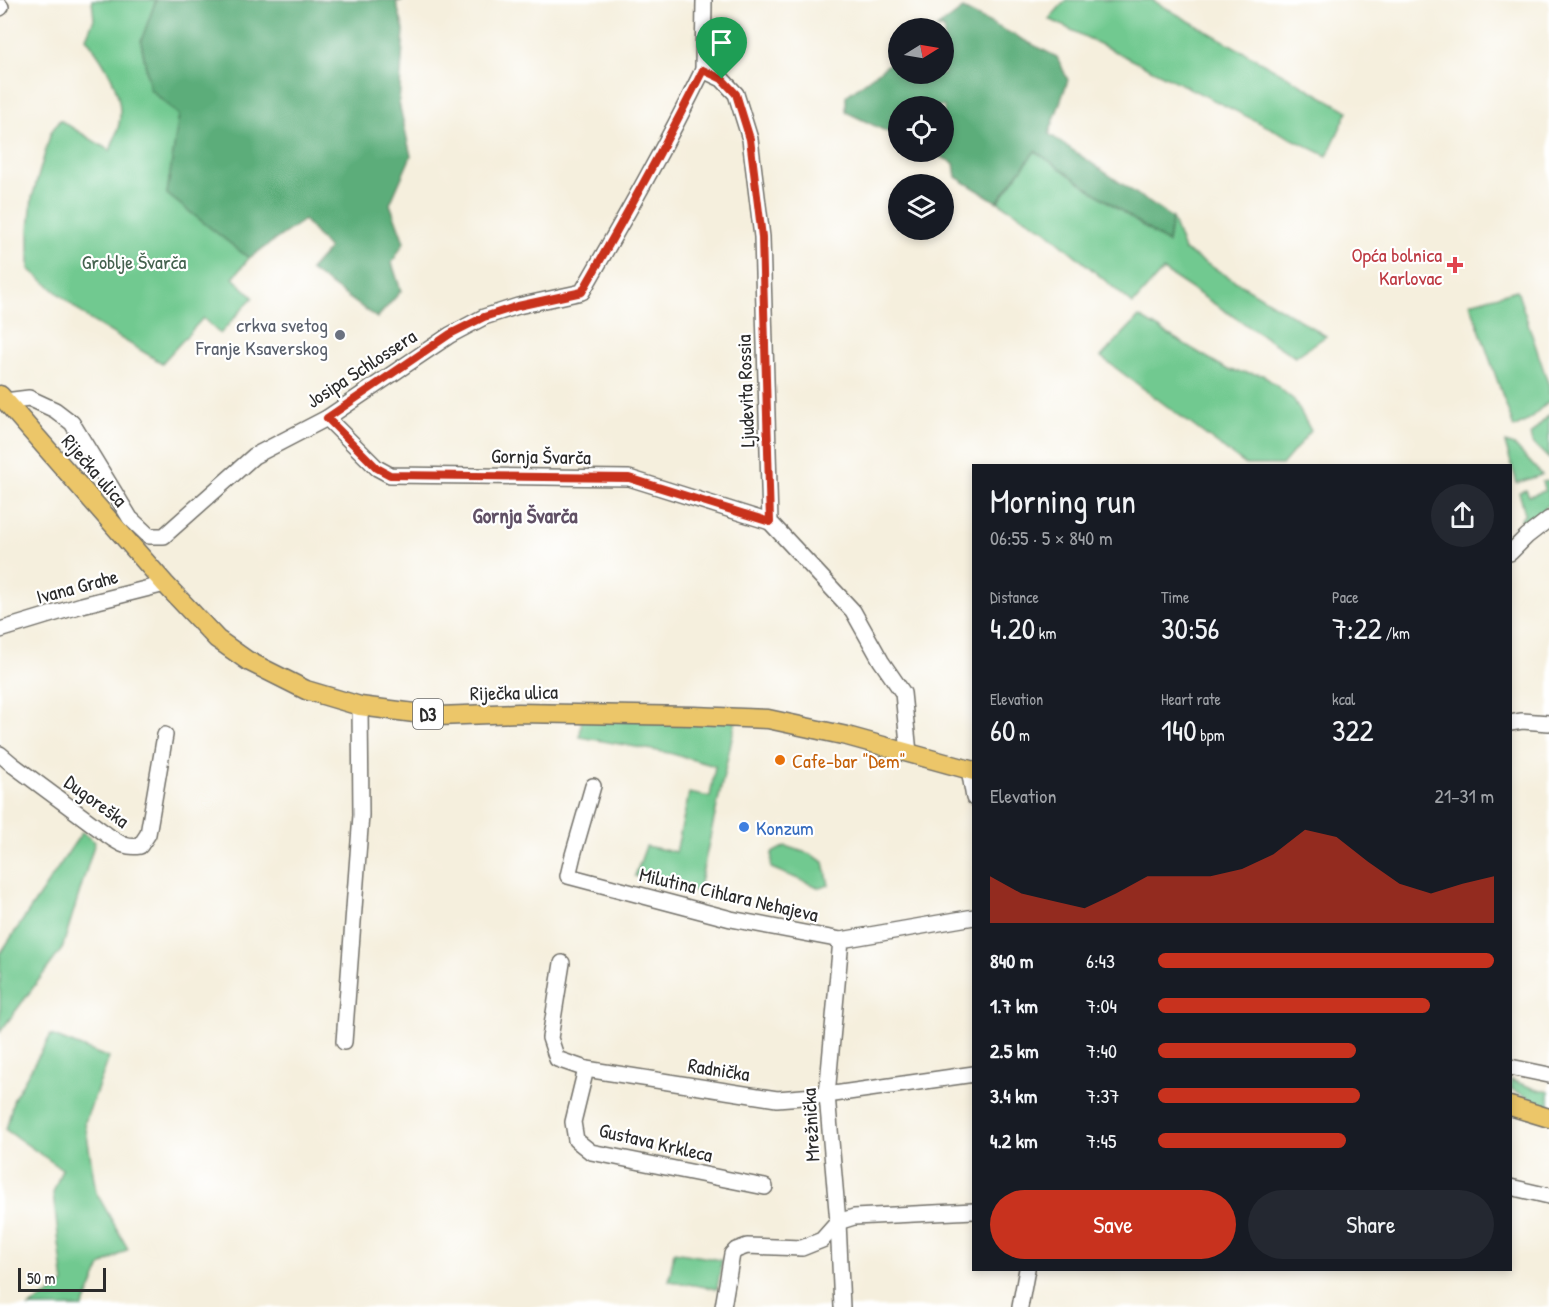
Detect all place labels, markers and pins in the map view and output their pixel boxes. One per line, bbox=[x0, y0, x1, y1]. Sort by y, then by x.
pin bbox=[696, 17, 747, 79]
place label: Opća bolnica Karlovac bbox=[1351, 241, 1442, 291]
marker: Opća bolnica Karlovac bbox=[1446, 256, 1464, 274]
place label: crkva svetog Franje Ksaverskog bbox=[195, 311, 328, 361]
marker: crkva svetog Franje Ksaverskog bbox=[333, 328, 347, 342]
place label: Cafe-bar "Dem" bbox=[792, 747, 906, 774]
marker: Cafe-bar "Dem" bbox=[773, 753, 787, 767]
place label: Konzum bbox=[756, 814, 814, 841]
marker: Konzum bbox=[737, 820, 751, 834]

